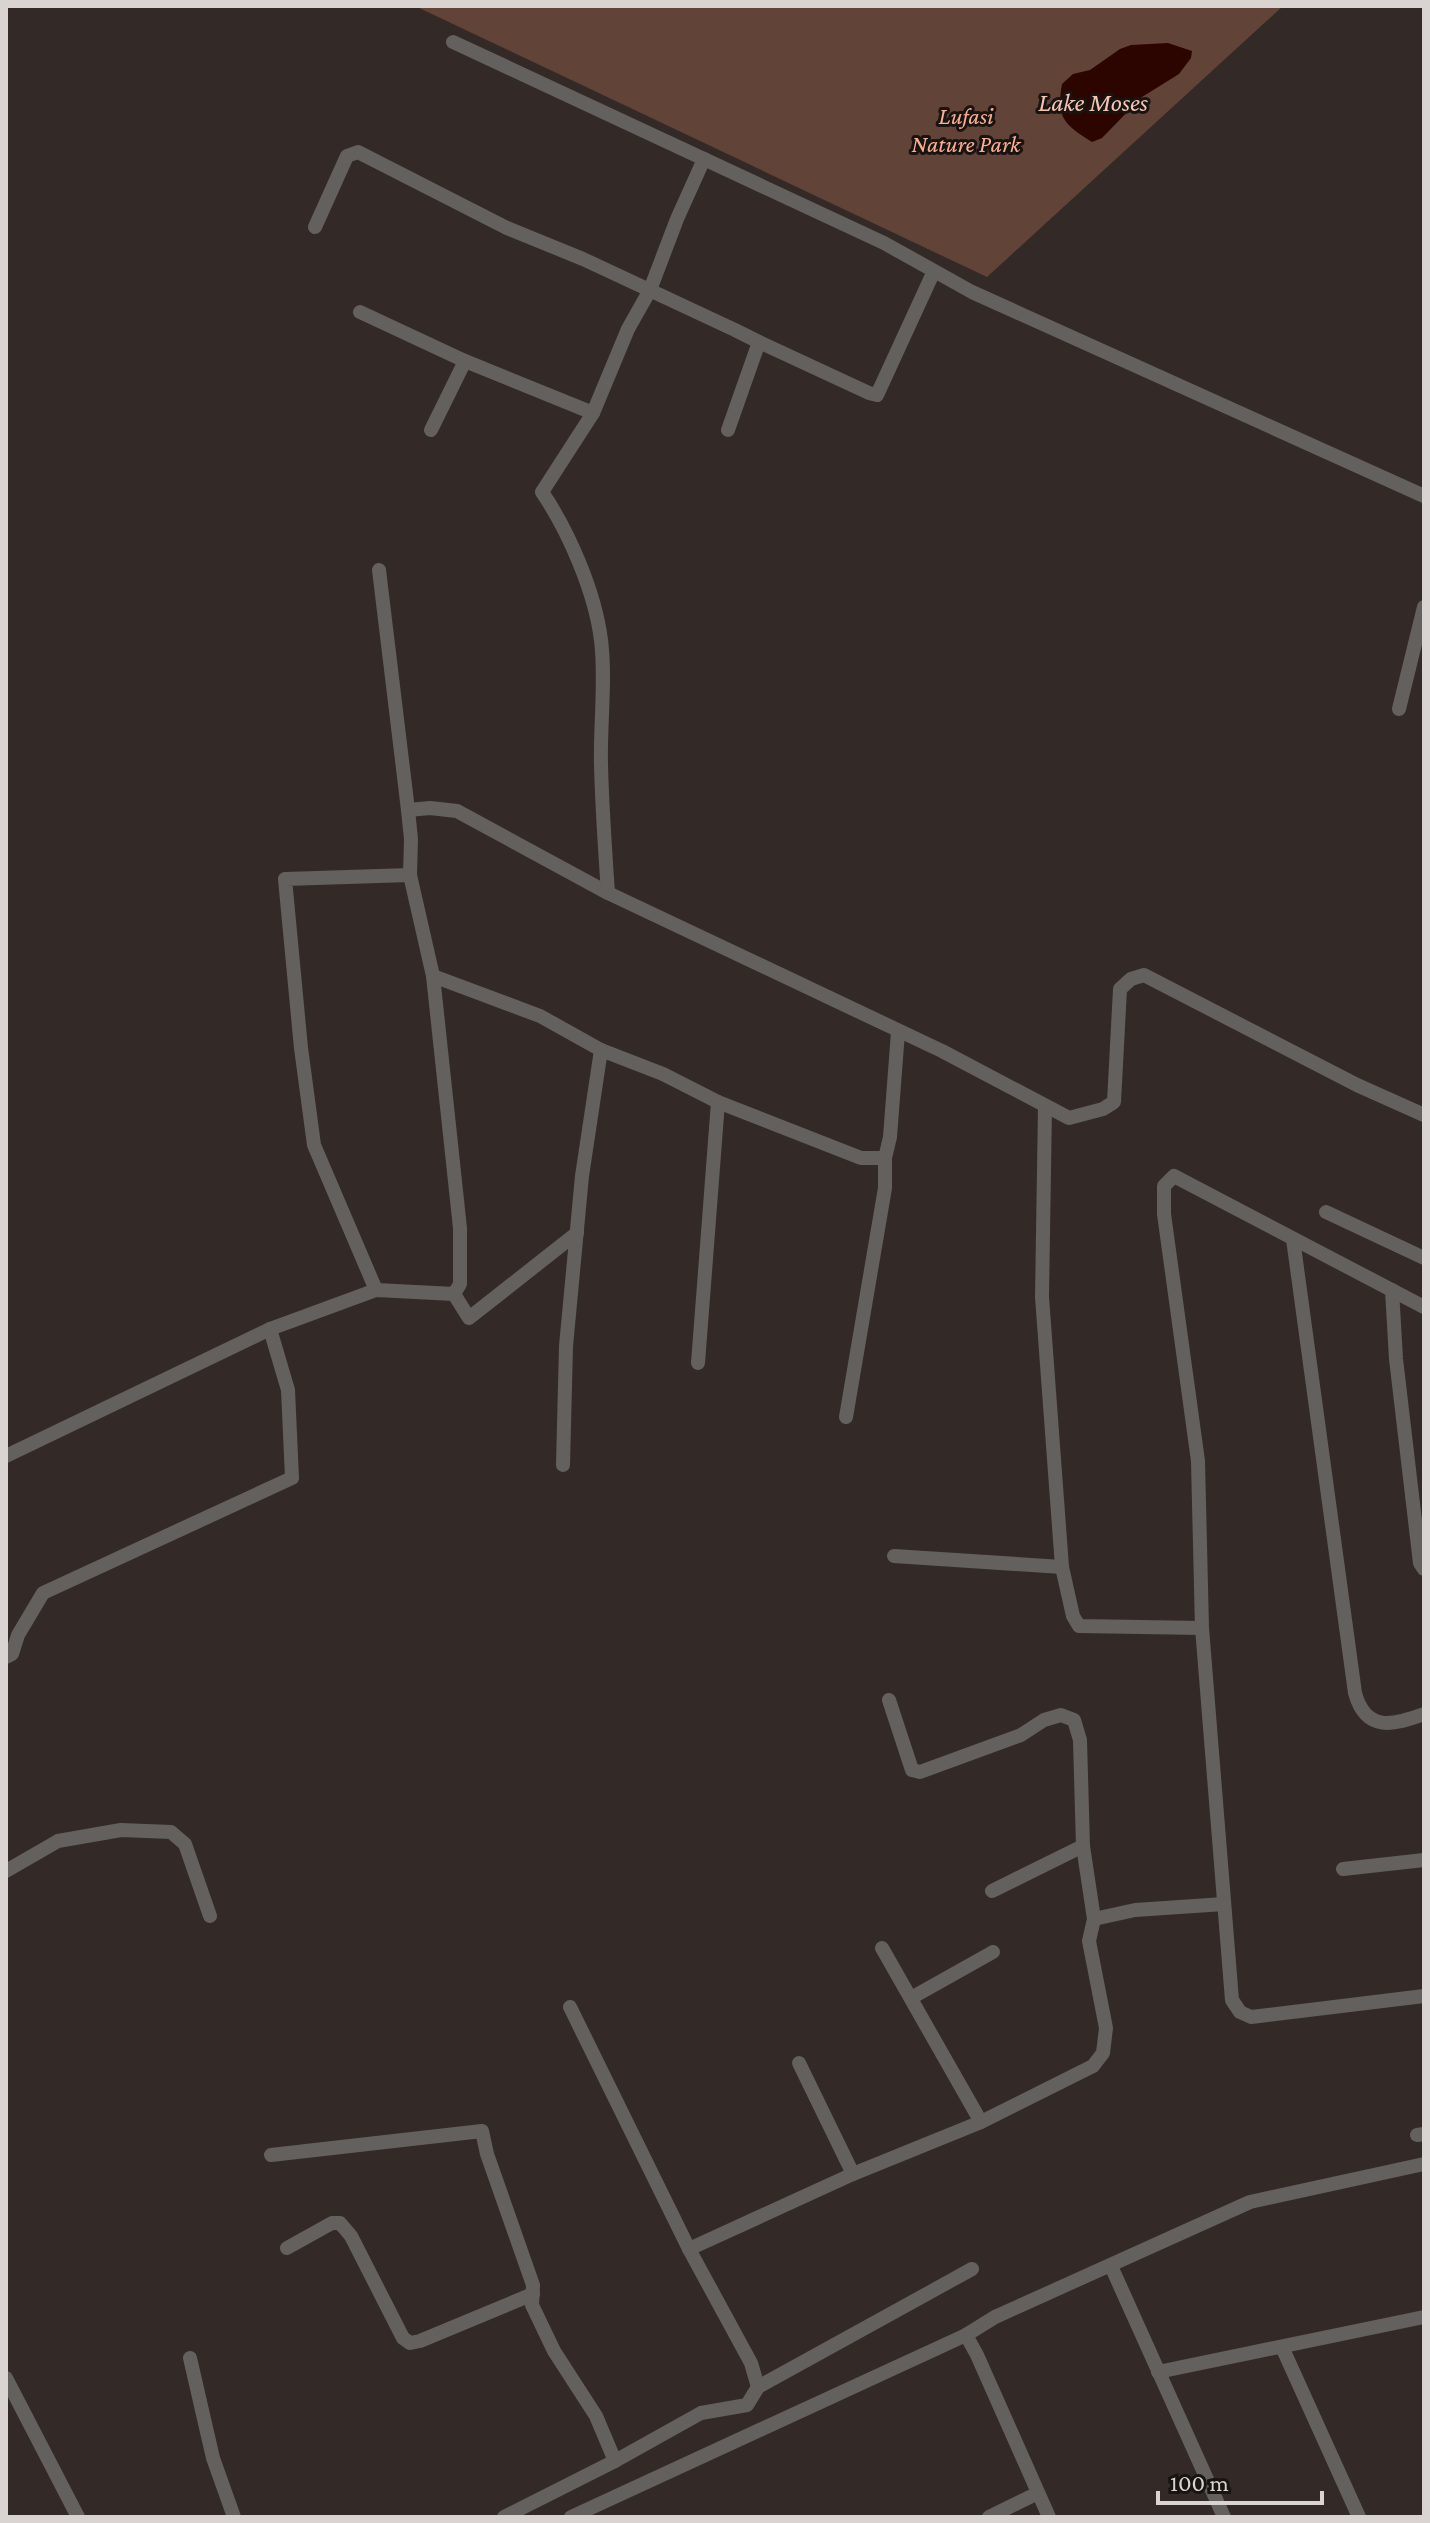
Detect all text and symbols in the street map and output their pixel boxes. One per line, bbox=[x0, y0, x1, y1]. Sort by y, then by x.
water label: Lake Moses bbox=[1038, 88, 1148, 117]
park label: Lufasi Nature Park bbox=[911, 102, 1022, 157]
scale bar bbox=[1158, 2455, 1322, 2505]
text: 100 m bbox=[1170, 2469, 1229, 2496]

